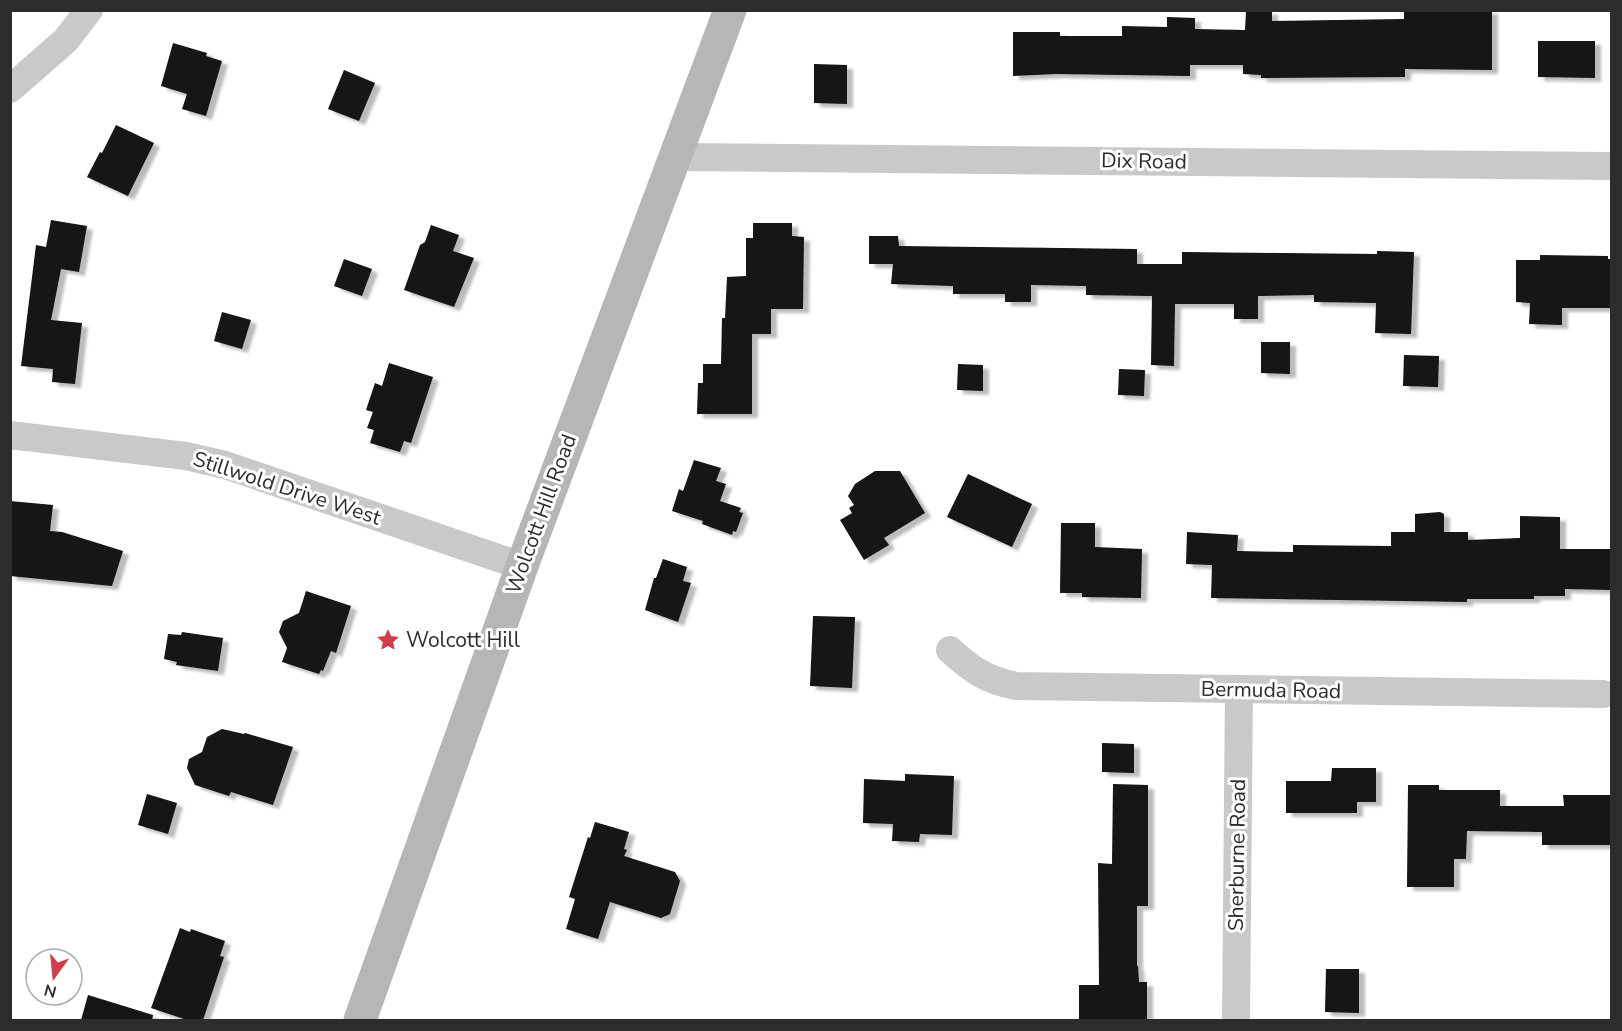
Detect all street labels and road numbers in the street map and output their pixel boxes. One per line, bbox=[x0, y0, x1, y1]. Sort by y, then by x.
street label: Dix Road bbox=[1101, 146, 1187, 176]
street label: Wolcott Hill Road bbox=[499, 430, 583, 598]
street label: Stillwold Drive West bbox=[190, 444, 385, 532]
street label: Bermuda Road bbox=[1201, 675, 1341, 705]
street label: Sherburne Road bbox=[1222, 779, 1252, 931]

